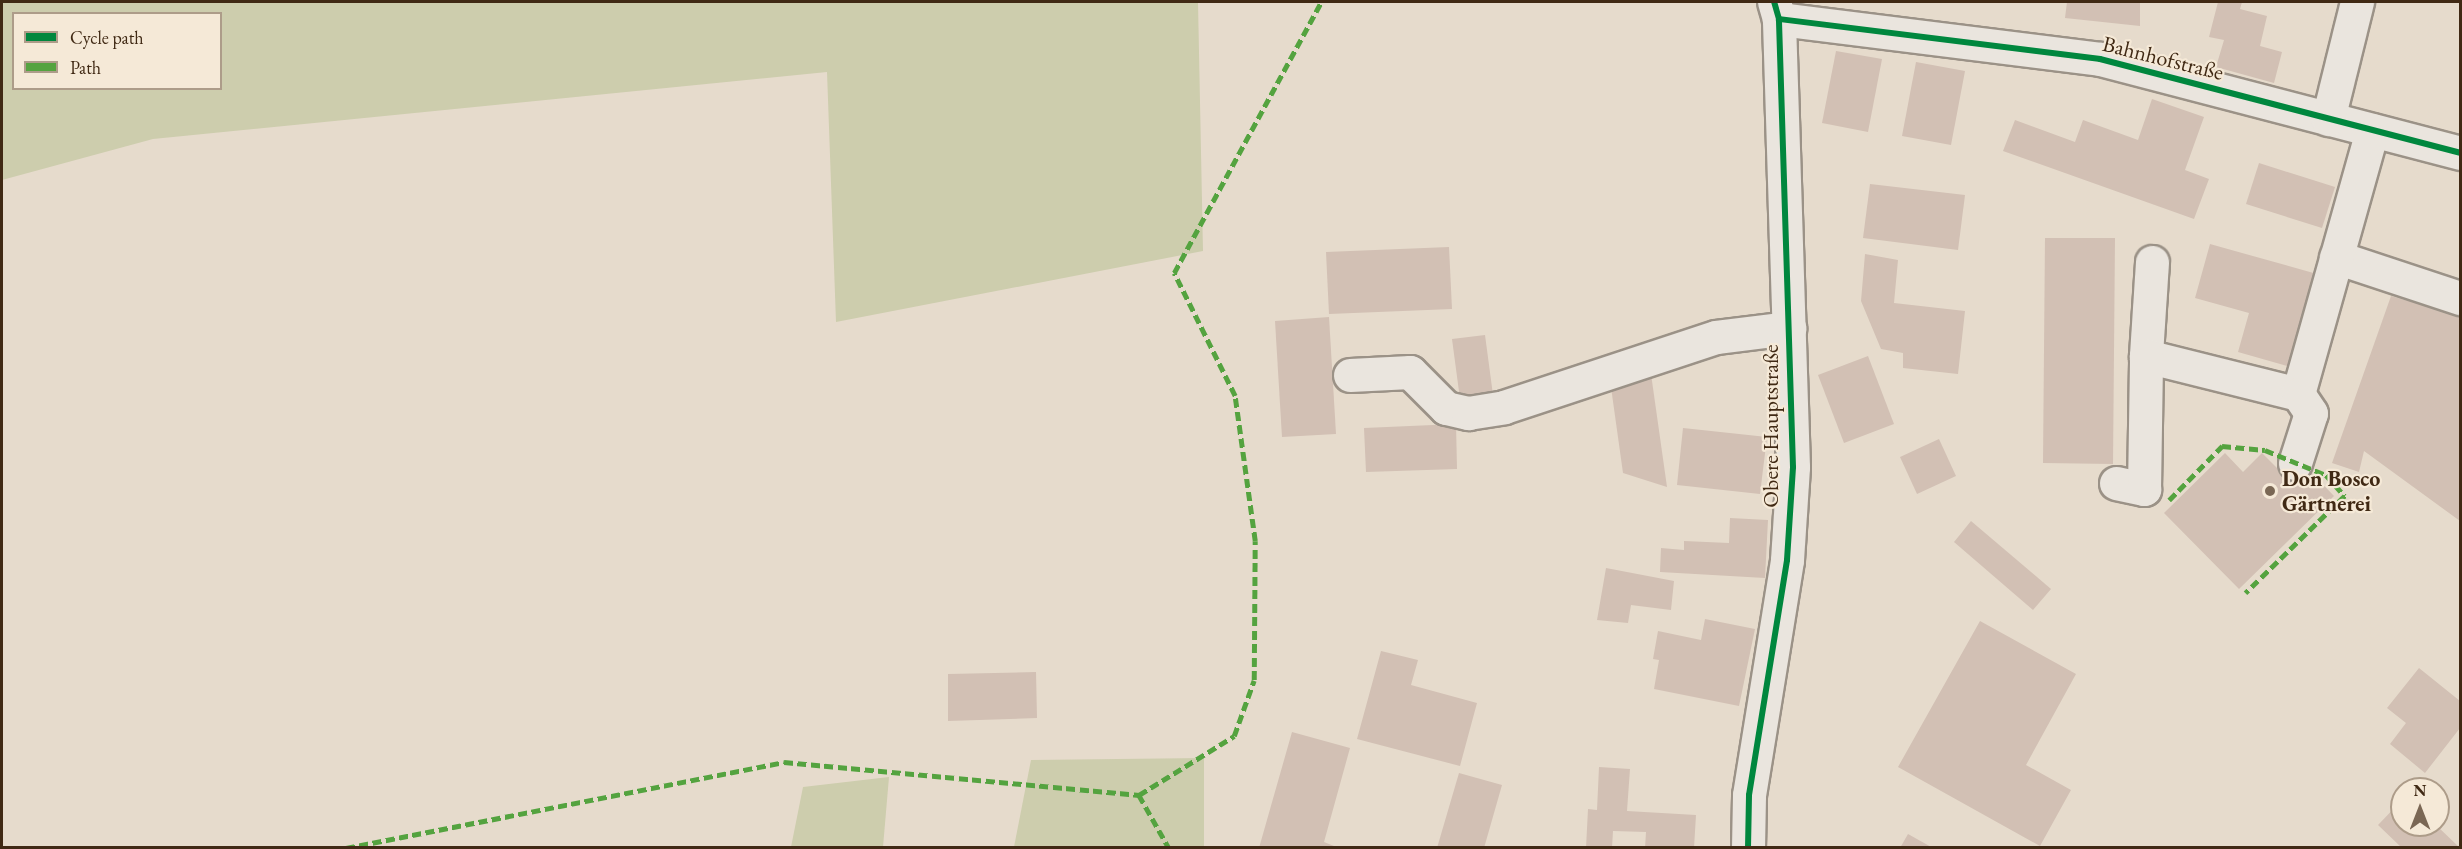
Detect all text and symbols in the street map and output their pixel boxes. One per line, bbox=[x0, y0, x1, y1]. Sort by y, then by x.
legend bbox=[12, 12, 222, 90]
text: Cycle path bbox=[70, 26, 144, 49]
street label: Bahnhofstraße bbox=[2100, 30, 2226, 86]
text: Path bbox=[70, 56, 101, 79]
street label: Obere Hauptstraße bbox=[1758, 344, 1784, 508]
place label: Don Bosco Gärtnerei bbox=[2282, 465, 2380, 516]
marker: Don Bosco Gärtnerei bbox=[2263, 484, 2277, 498]
north arrow bbox=[2390, 777, 2450, 837]
text: N bbox=[2414, 780, 2426, 801]

